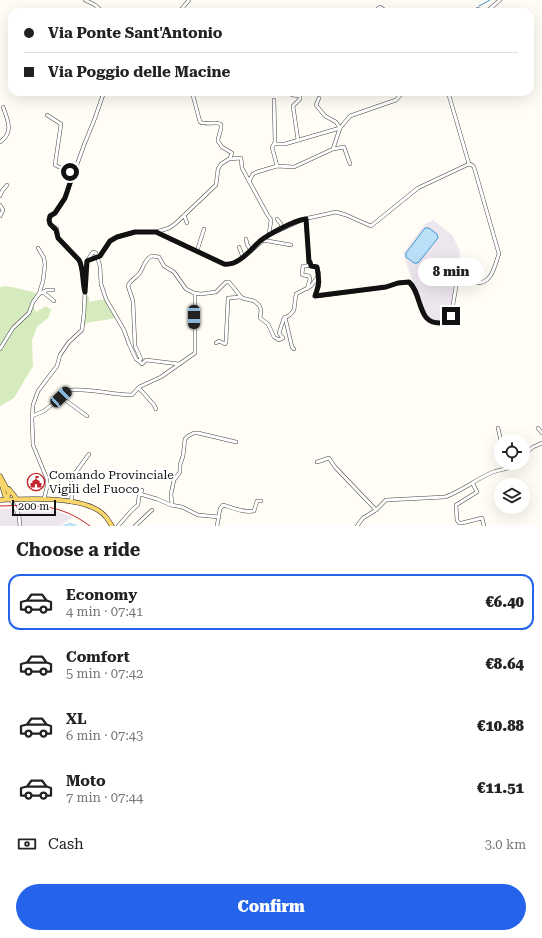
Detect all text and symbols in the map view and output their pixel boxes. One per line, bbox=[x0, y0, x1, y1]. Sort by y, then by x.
text: Via Ponte Sant'Antonio bbox=[48, 24, 222, 42]
text: Via Poggio delle Macine bbox=[48, 63, 230, 81]
route start bbox=[61, 163, 79, 181]
callout: 8 min bbox=[418, 258, 484, 286]
text: 8 min bbox=[433, 264, 469, 279]
car bbox=[188, 305, 200, 329]
route end bbox=[442, 307, 460, 325]
car bbox=[48, 384, 74, 410]
map controls bbox=[494, 434, 530, 514]
button: locate bbox=[494, 434, 530, 470]
place label: Comando Provinciale Vigili del Fuoco bbox=[49, 468, 174, 496]
public building icon: Comando Provinciale Vigili del Fuoco bbox=[26, 472, 46, 492]
button: layers bbox=[494, 478, 530, 514]
scale bar bbox=[12, 498, 56, 517]
text: 200 m bbox=[18, 500, 49, 513]
text: Choose a ride bbox=[16, 539, 140, 560]
icon: car bbox=[18, 584, 54, 620]
text: Economy bbox=[66, 586, 137, 604]
text: €6.40 bbox=[485, 593, 524, 611]
text: 4 min · 07:41 bbox=[66, 604, 143, 619]
icon: car bbox=[18, 646, 54, 682]
text: Comfort bbox=[66, 648, 130, 666]
text: €8.64 bbox=[485, 655, 524, 673]
text: 5 min · 07:42 bbox=[66, 666, 143, 681]
icon: car bbox=[18, 708, 54, 744]
text: XL bbox=[66, 710, 87, 728]
text: €10.88 bbox=[477, 717, 524, 735]
text: 6 min · 07:43 bbox=[66, 728, 143, 743]
icon: car bbox=[18, 770, 54, 806]
text: Moto bbox=[66, 772, 106, 790]
text: €11.51 bbox=[477, 779, 524, 797]
text: 7 min · 07:44 bbox=[66, 790, 143, 805]
icon: cash bbox=[16, 833, 38, 855]
text: Cash bbox=[48, 835, 84, 853]
text: 3.0 km bbox=[485, 837, 526, 852]
button: Confirm bbox=[16, 884, 526, 930]

